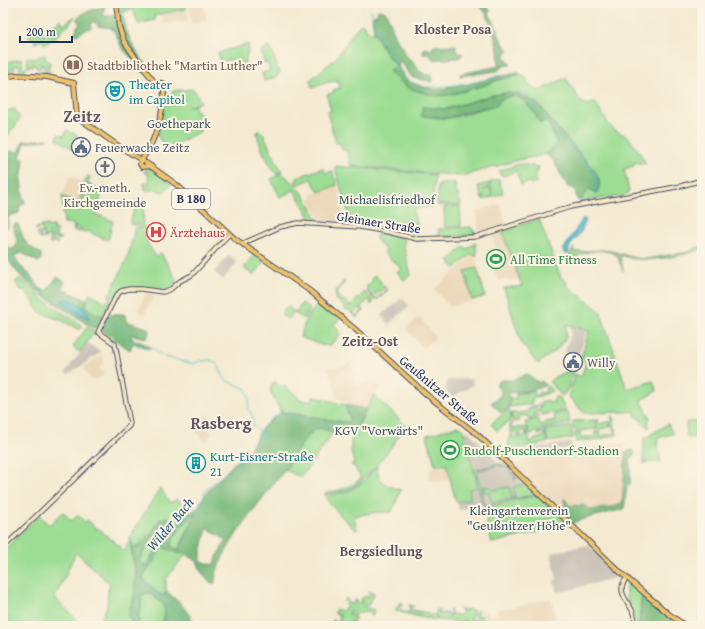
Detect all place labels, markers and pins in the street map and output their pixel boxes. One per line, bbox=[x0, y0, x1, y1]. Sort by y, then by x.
library icon: Stadtbibliothek "Martin Luther" bbox=[62, 54, 84, 76]
place label: Stadtbibliothek "Martin Luther" bbox=[87, 56, 263, 75]
place label: Theater im Capitol bbox=[129, 75, 185, 109]
theatre icon: Theater im Capitol bbox=[104, 80, 126, 102]
public building icon: Feuerwache Zeitz bbox=[70, 136, 92, 158]
place label: Feuerwache Zeitz bbox=[95, 138, 190, 157]
church icon: Ev.-meth. Kirchgemeinde bbox=[94, 156, 116, 178]
place label: Ev.-meth. Kirchgemeinde bbox=[64, 178, 146, 212]
hospital icon: Ärztehaus bbox=[145, 221, 167, 243]
place label: Ärztehaus bbox=[170, 223, 225, 242]
sports icon: All Time Fitness bbox=[485, 248, 507, 270]
place label: All Time Fitness bbox=[510, 250, 597, 269]
public building icon: Willy bbox=[562, 351, 584, 373]
place label: Willy bbox=[587, 353, 616, 372]
sports icon: Rudolf-Puschendorf-Stadion bbox=[439, 439, 461, 461]
place label: Rudolf-Puschendorf-Stadion bbox=[464, 441, 620, 460]
place label: Kurt-Eisner-Straße 21 bbox=[210, 447, 314, 481]
building icon: Kurt-Eisner-Straße 21 bbox=[185, 452, 207, 474]

